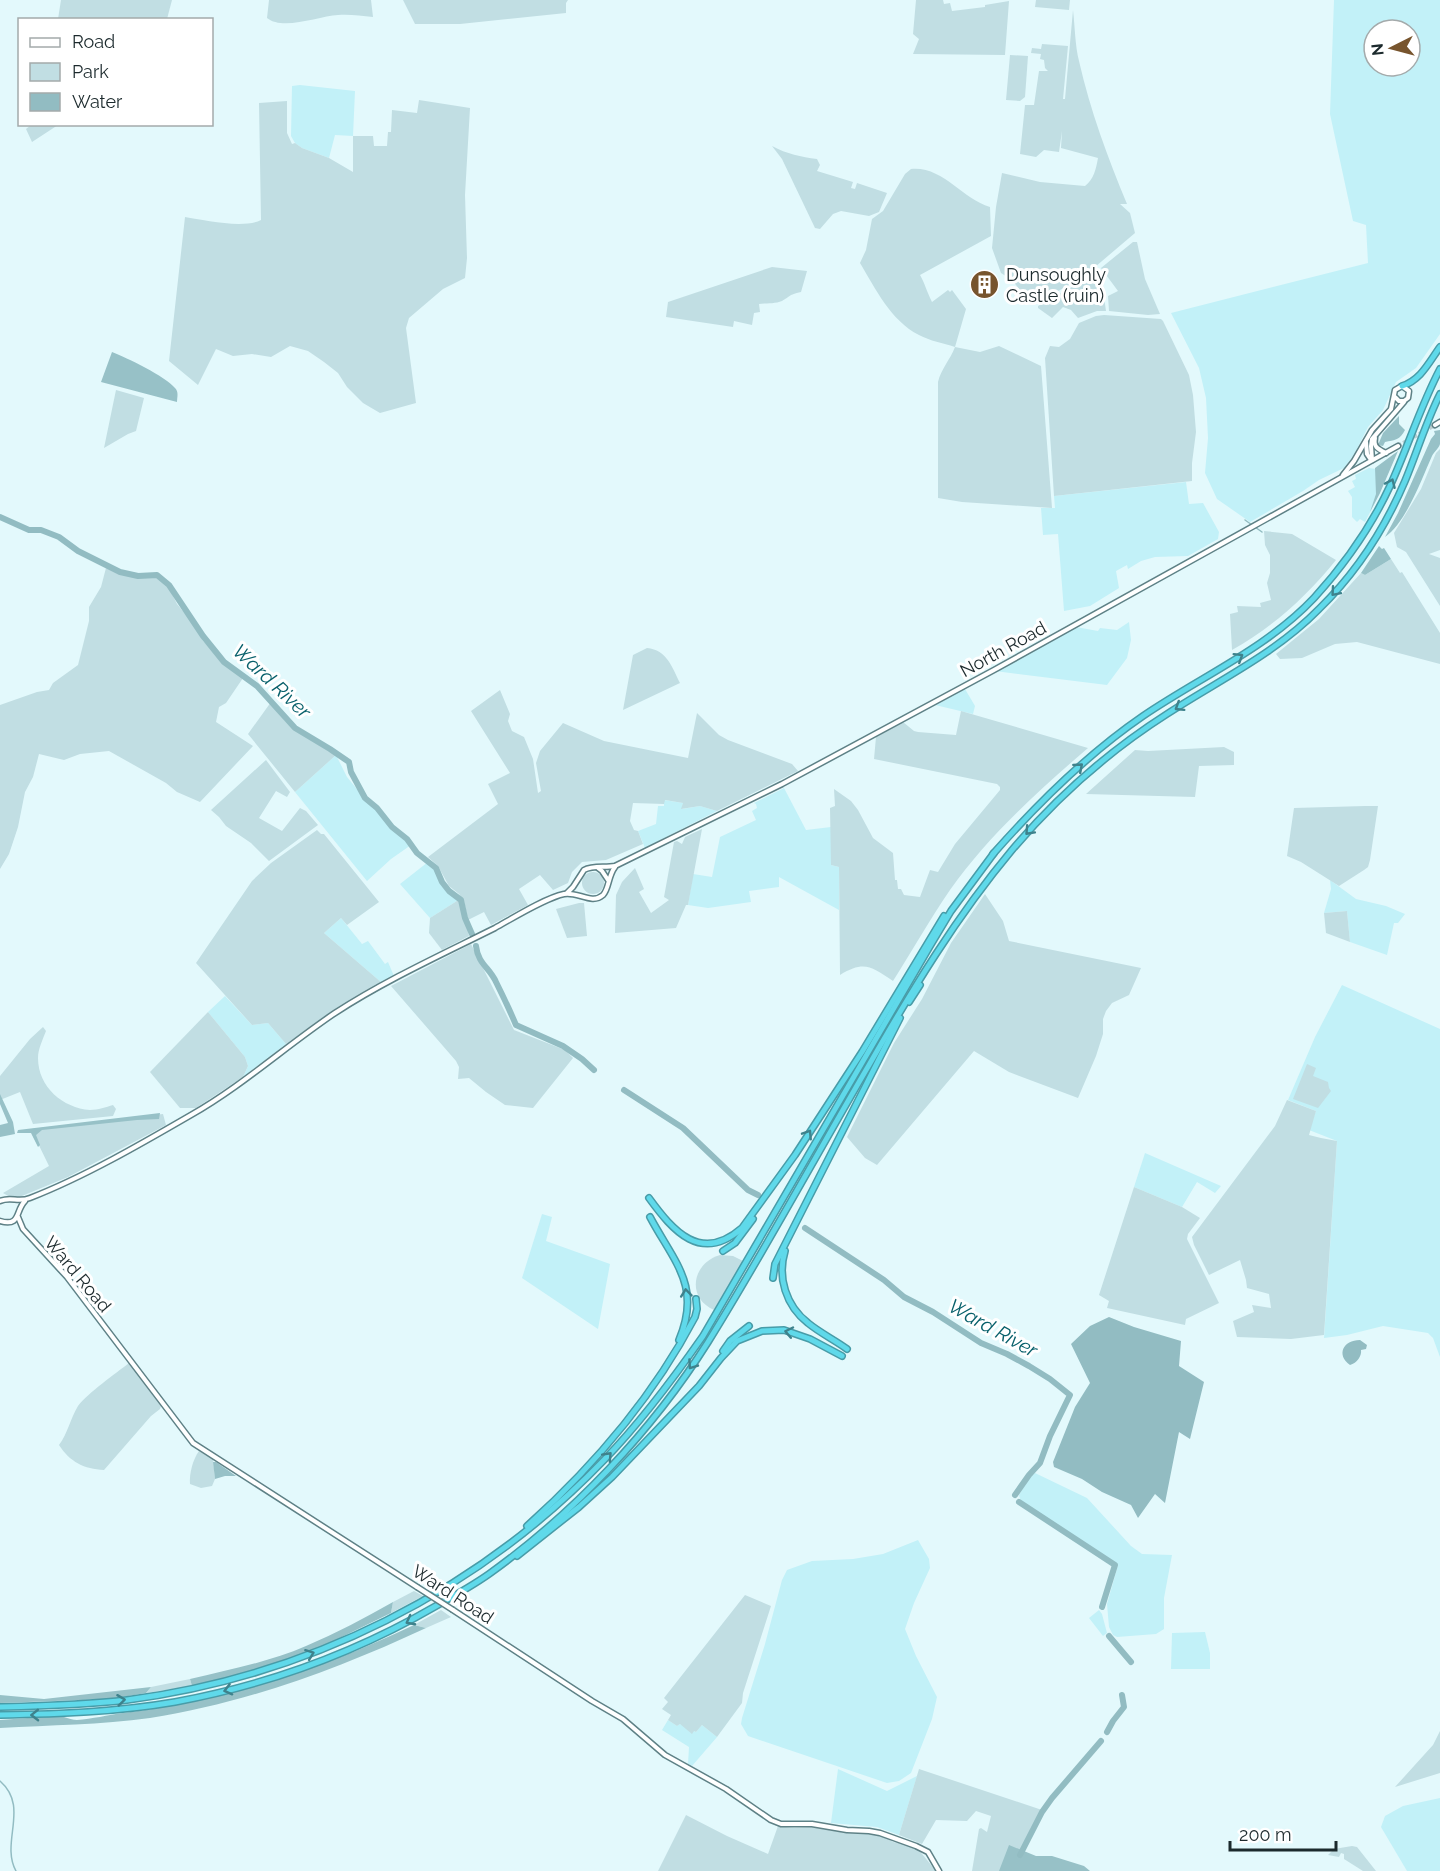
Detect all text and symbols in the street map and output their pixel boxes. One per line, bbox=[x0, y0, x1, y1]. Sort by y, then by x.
legend bbox=[18, 18, 213, 126]
north arrow bbox=[1362, 18, 1422, 78]
text: Road bbox=[72, 31, 115, 52]
text: N bbox=[1367, 42, 1388, 57]
text: Park bbox=[72, 61, 109, 82]
text: Water bbox=[72, 91, 123, 112]
place label: Dunsoughly Castle (ruin) bbox=[1006, 264, 1106, 306]
building icon: Dunsoughly Castle (ruin) bbox=[969, 268, 1001, 300]
one-way arrow bbox=[1384, 478, 1396, 489]
one-way arrow bbox=[1331, 585, 1342, 596]
street label: North Road bbox=[956, 617, 1050, 681]
water label: Ward River bbox=[228, 639, 317, 724]
one-way arrow bbox=[1232, 653, 1243, 664]
one-way arrow bbox=[1175, 699, 1185, 711]
one-way arrow bbox=[1072, 763, 1083, 774]
one-way arrow bbox=[1025, 824, 1036, 834]
one-way arrow bbox=[801, 1130, 812, 1141]
street label: Ward Road bbox=[40, 1232, 116, 1316]
one-way arrow bbox=[680, 1289, 693, 1298]
water label: Ward River bbox=[944, 1294, 1043, 1363]
one-way arrow bbox=[784, 1327, 794, 1340]
one-way arrow bbox=[688, 1359, 699, 1370]
one-way arrow bbox=[601, 1452, 612, 1462]
street label: Ward Road bbox=[408, 1560, 498, 1628]
one-way arrow bbox=[406, 1614, 416, 1625]
one-way arrow bbox=[304, 1649, 315, 1662]
one-way arrow bbox=[224, 1683, 234, 1696]
one-way arrow bbox=[117, 1695, 126, 1707]
one-way arrow bbox=[31, 1709, 40, 1721]
scale bar bbox=[1230, 1814, 1336, 1852]
text: 200 m bbox=[1239, 1824, 1292, 1845]

